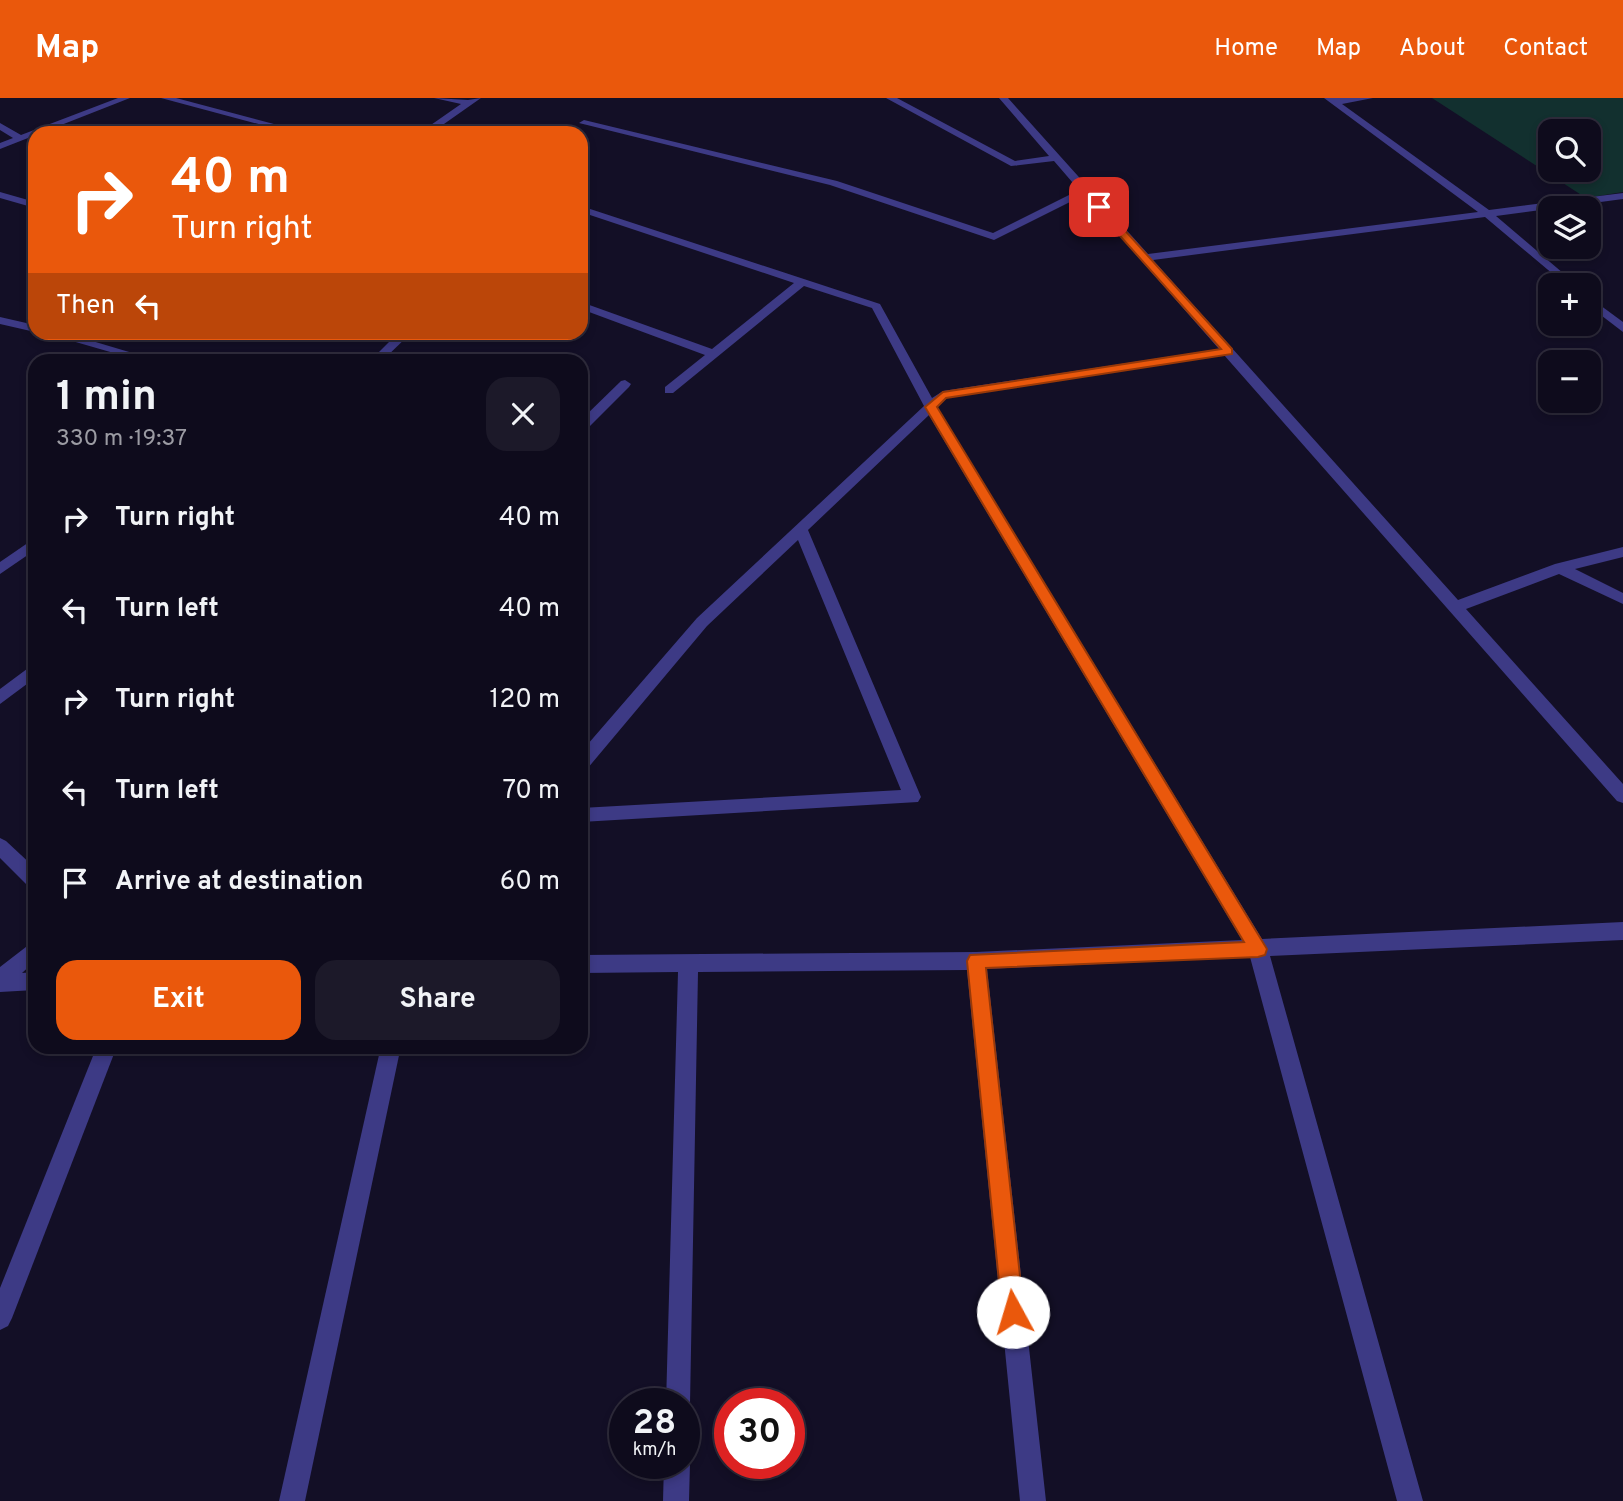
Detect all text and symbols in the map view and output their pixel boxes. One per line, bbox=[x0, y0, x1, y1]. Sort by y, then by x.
text: Map bbox=[35, 28, 99, 70]
text: Home bbox=[1214, 34, 1278, 64]
text: Map bbox=[1316, 34, 1361, 64]
text: About bbox=[1399, 34, 1465, 64]
text: Contact bbox=[1503, 34, 1588, 64]
map controls bbox=[1538, 119, 1601, 413]
button: search bbox=[1538, 119, 1601, 182]
text: 40 m bbox=[171, 149, 290, 211]
icon: right bbox=[56, 154, 147, 245]
pin bbox=[1069, 177, 1129, 237]
icon: arrive bbox=[1080, 188, 1118, 226]
button: layers bbox=[1538, 196, 1601, 259]
text: Turn right bbox=[171, 210, 313, 250]
button: + bbox=[1538, 273, 1601, 336]
icon: left bbox=[129, 287, 167, 325]
text: Then bbox=[56, 290, 115, 323]
button: − bbox=[1538, 350, 1601, 413]
text: 1 min bbox=[56, 372, 157, 425]
button: close bbox=[486, 377, 560, 451]
text: 330 m · 19:37 bbox=[56, 425, 187, 454]
icon: right bbox=[56, 500, 94, 538]
text: Turn right bbox=[115, 502, 235, 535]
text: 40 m bbox=[499, 502, 560, 535]
icon: left bbox=[56, 591, 94, 629]
text: Turn left bbox=[115, 593, 219, 626]
text: 40 m bbox=[499, 593, 560, 626]
icon: right bbox=[56, 682, 94, 720]
text: Turn right bbox=[115, 684, 235, 717]
text: 120 m bbox=[490, 684, 560, 717]
icon: left bbox=[56, 773, 94, 811]
text: Turn left bbox=[115, 775, 219, 808]
text: 70 m bbox=[502, 775, 560, 808]
icon: arrive bbox=[56, 864, 94, 902]
text: Arrive at destination bbox=[115, 866, 363, 899]
text: 60 m bbox=[500, 866, 560, 899]
button: Exit bbox=[56, 960, 301, 1040]
button: Share bbox=[315, 960, 560, 1040]
position arrow bbox=[976, 1275, 1050, 1349]
speed limit sign: 30 bbox=[714, 1388, 805, 1479]
text: 28 bbox=[633, 1402, 676, 1446]
text: km/h bbox=[633, 1439, 676, 1462]

